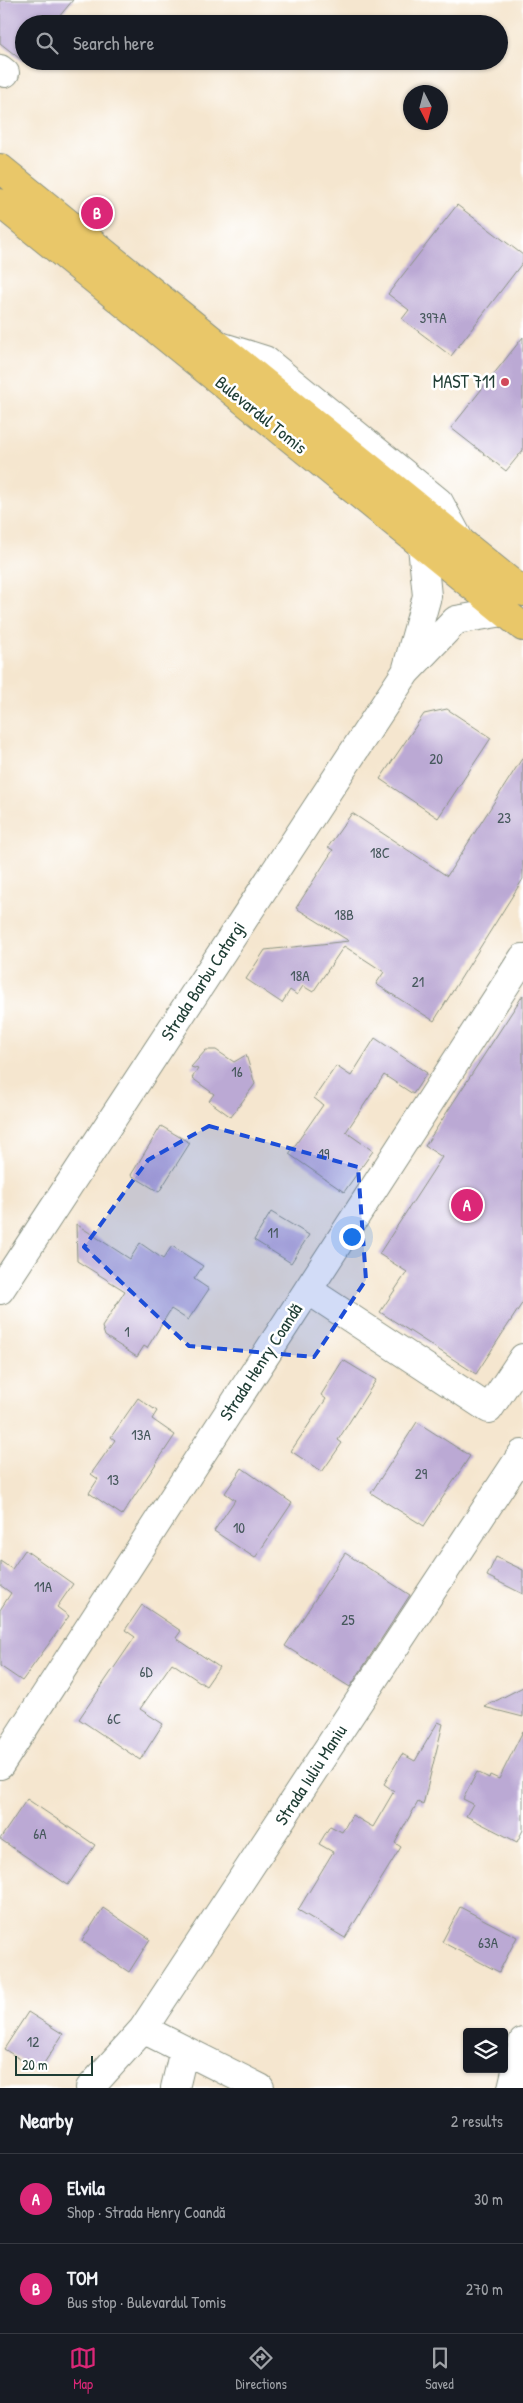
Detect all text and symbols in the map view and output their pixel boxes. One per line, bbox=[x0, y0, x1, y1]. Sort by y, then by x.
search box bbox=[15, 15, 508, 70]
icon: search bbox=[33, 29, 61, 57]
text: Search here bbox=[73, 30, 154, 56]
north arrow bbox=[403, 85, 448, 130]
pin: B bbox=[81, 194, 113, 232]
house number: 397A bbox=[420, 307, 447, 328]
place label: MAST 711 bbox=[433, 369, 495, 394]
street label: Bulevardul Tomis bbox=[210, 370, 313, 459]
marker: MAST 711 bbox=[499, 376, 511, 388]
house number: 20 bbox=[429, 748, 443, 769]
house number: 23 bbox=[497, 807, 511, 828]
house number: 18C bbox=[370, 842, 390, 863]
house number: 18B bbox=[334, 904, 354, 925]
street label: Strada Barbu Catargi bbox=[155, 916, 251, 1045]
house number: 18A bbox=[290, 965, 310, 986]
house number: 21 bbox=[412, 971, 424, 992]
house number: 16 bbox=[231, 1061, 243, 1082]
house number: 19 bbox=[319, 1143, 330, 1164]
pin: A bbox=[451, 1186, 483, 1224]
house number: 11 bbox=[268, 1222, 278, 1243]
your location bbox=[339, 1224, 365, 1250]
street label: Strada Henry Coandă bbox=[213, 1298, 308, 1425]
house number: 1 bbox=[124, 1321, 130, 1342]
house number: 13A bbox=[131, 1424, 151, 1445]
house number: 29 bbox=[415, 1463, 428, 1484]
house number: 13 bbox=[107, 1469, 119, 1490]
house number: 10 bbox=[233, 1517, 245, 1538]
house number: 11A bbox=[34, 1576, 53, 1597]
house number: 25 bbox=[341, 1609, 355, 1630]
house number: 6D bbox=[139, 1661, 153, 1682]
house number: 6C bbox=[107, 1708, 121, 1729]
street label: Strada Iuliu Maniu bbox=[269, 1720, 352, 1830]
house number: 6A bbox=[33, 1823, 47, 1844]
house number: 63A bbox=[478, 1932, 499, 1953]
map controls bbox=[463, 2028, 508, 2073]
button: layers bbox=[463, 2028, 508, 2073]
house number: 12 bbox=[27, 2031, 39, 2052]
scale bar bbox=[15, 2053, 92, 2076]
text: 20 m bbox=[22, 2055, 48, 2074]
text: Nearby bbox=[20, 2106, 73, 2135]
text: 2 results bbox=[451, 2110, 503, 2132]
text: Elvila bbox=[67, 2175, 105, 2201]
text: A bbox=[32, 2188, 40, 2210]
text: 30 m bbox=[474, 2188, 503, 2210]
text: Shop · Strada Henry Coandă bbox=[67, 2201, 225, 2223]
text: TOM bbox=[67, 2265, 98, 2291]
text: B bbox=[32, 2278, 40, 2300]
text: 270 m bbox=[466, 2278, 503, 2300]
text: Bus stop · Bulevardul Tomis bbox=[67, 2291, 226, 2313]
tab: Map bbox=[69, 2344, 97, 2393]
tab: Directions bbox=[235, 2344, 287, 2393]
tab: Saved bbox=[425, 2344, 454, 2393]

